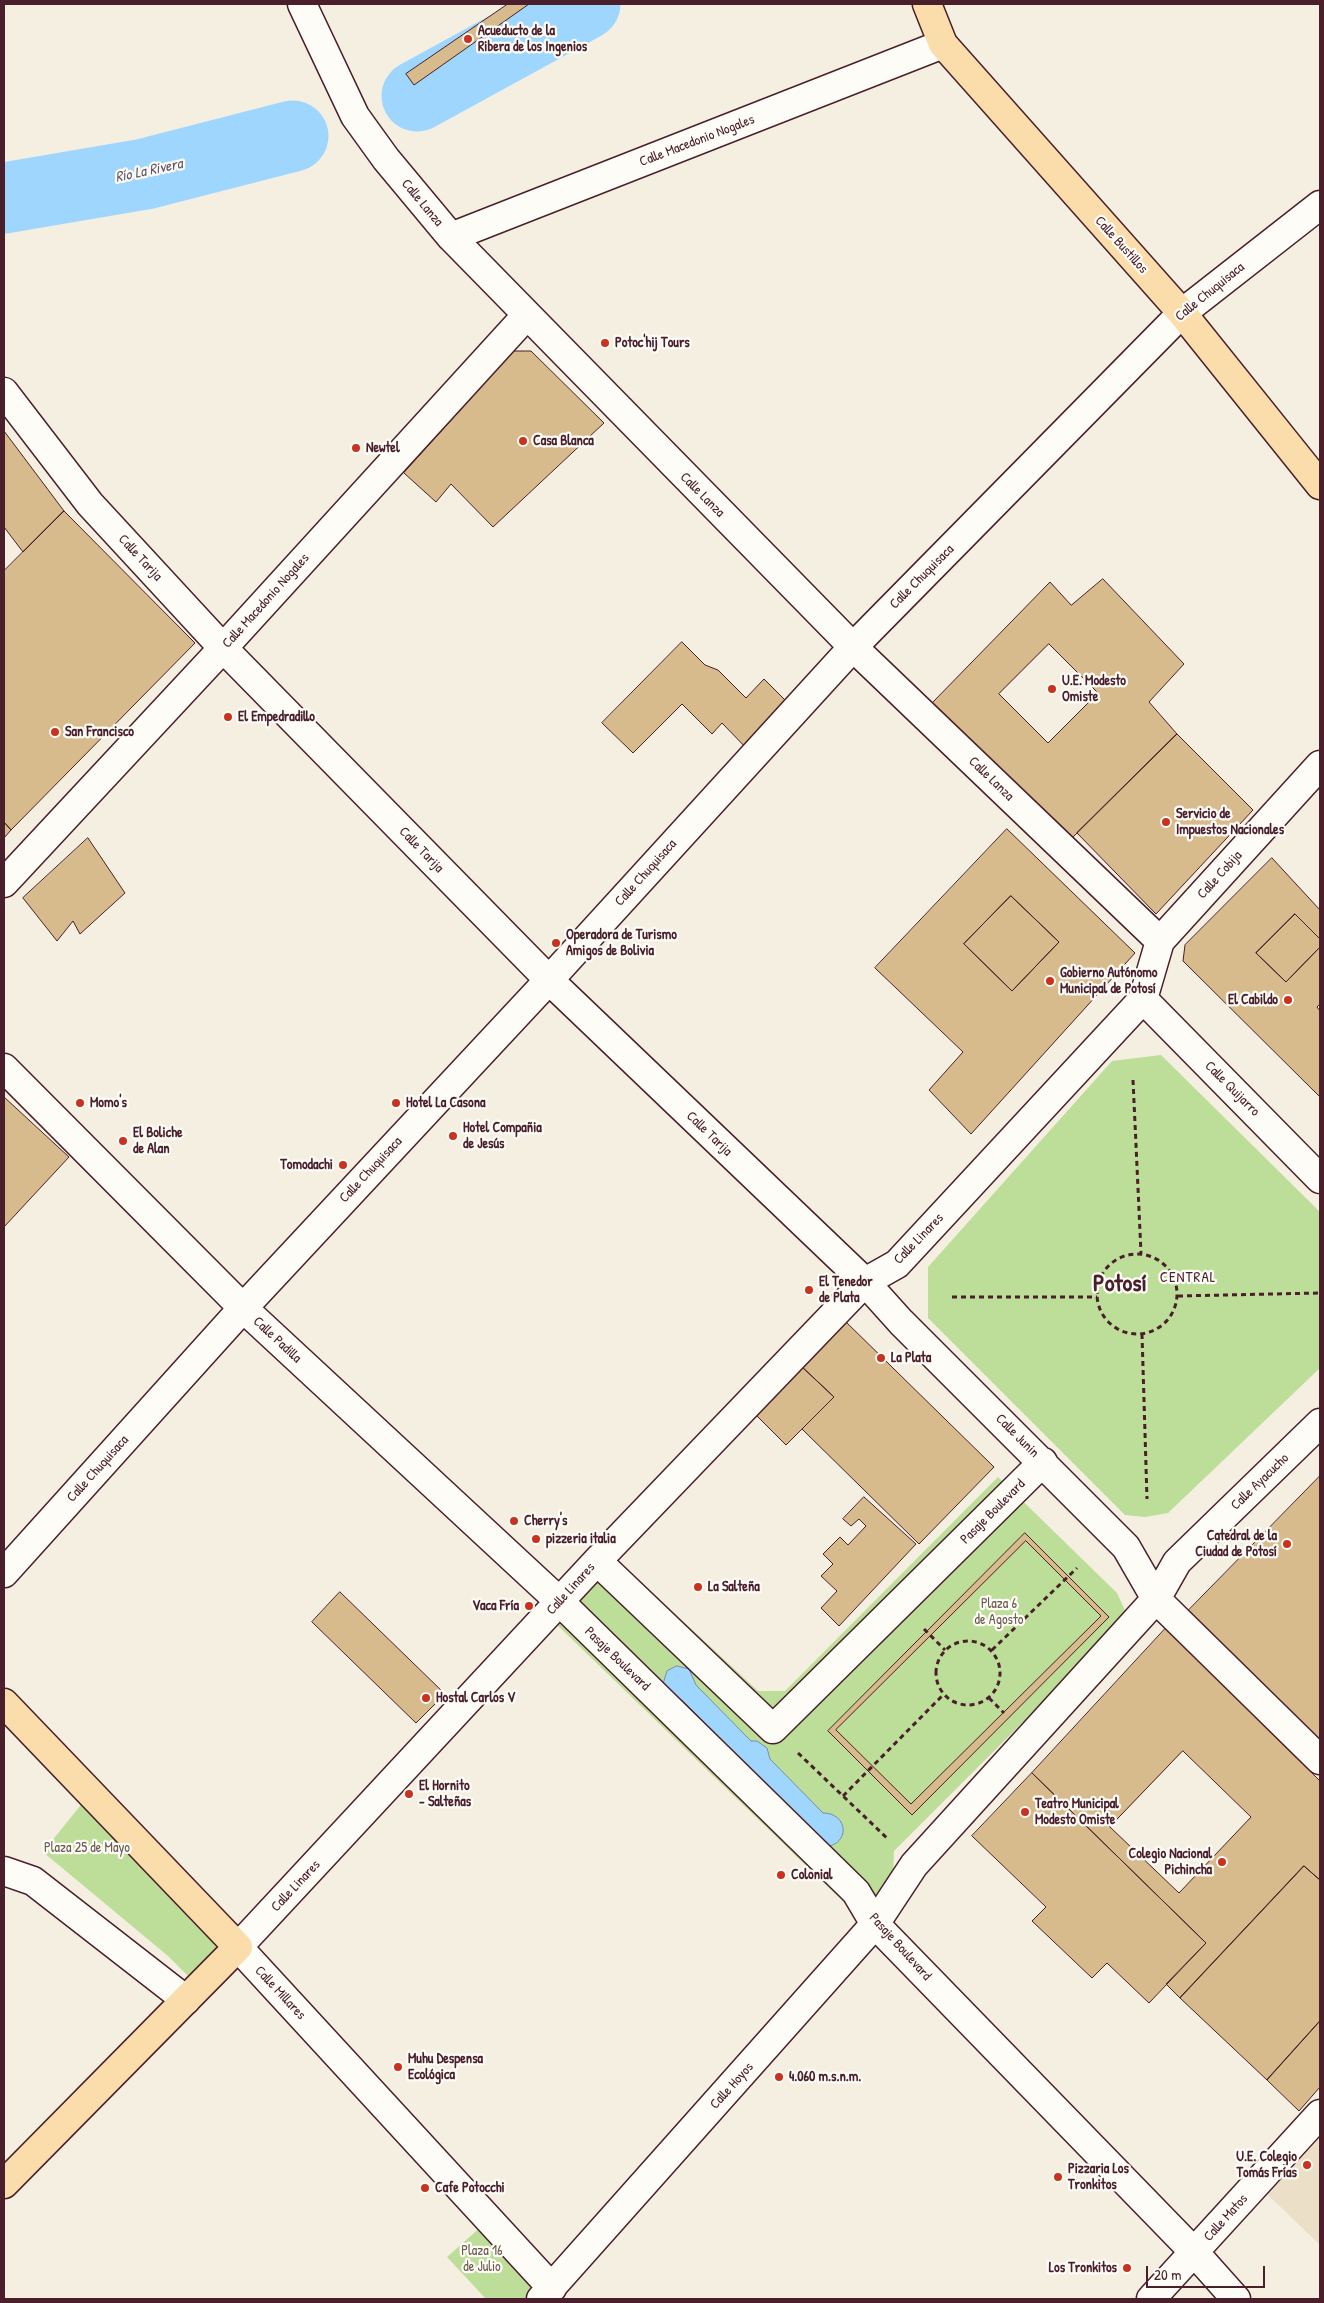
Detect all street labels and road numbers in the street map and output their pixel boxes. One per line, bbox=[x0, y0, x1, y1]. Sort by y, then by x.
street label: Calle Macedonio Nogales bbox=[637, 111, 757, 171]
street label: Calle Lanza bbox=[397, 176, 447, 230]
street label: Calle Bustillos bbox=[1091, 213, 1151, 277]
street label: Calle Chuquisaca bbox=[1172, 259, 1248, 325]
street label: Calle Lanza bbox=[676, 469, 728, 521]
street label: Calle Tarija bbox=[114, 531, 166, 585]
street label: Calle Chuquisaca bbox=[886, 541, 958, 613]
street label: Calle Macedonio Nogales bbox=[219, 550, 313, 652]
street label: Calle Lanza bbox=[965, 753, 1017, 805]
street label: Calle Tarija bbox=[395, 824, 447, 876]
street label: Calle Chuquisaca bbox=[612, 836, 680, 910]
street label: Calle Cobija bbox=[1194, 847, 1246, 903]
street label: Calle Quijarro bbox=[1201, 1058, 1263, 1120]
street label: Calle Tarija bbox=[683, 1108, 735, 1160]
street label: Calle Chuquisaca bbox=[336, 1133, 406, 1207]
street label: Calle Linares bbox=[891, 1210, 947, 1268]
street label: Calle Padilla bbox=[249, 1313, 305, 1367]
street label: Calle Junin bbox=[992, 1411, 1042, 1461]
street label: Calle Chuquisaca bbox=[64, 1432, 132, 1506]
street label: Calle Ayacucho bbox=[1227, 1450, 1293, 1514]
street label: Pasaje Boulevard bbox=[957, 1476, 1029, 1548]
street label: Calle Linares bbox=[543, 1559, 599, 1619]
street label: Pasaje Boulevard bbox=[581, 1624, 653, 1694]
street label: Calle Linares bbox=[268, 1857, 324, 1915]
street label: Pasaje Boulevard bbox=[865, 1910, 935, 1984]
street label: Calle Millares bbox=[251, 1963, 309, 2023]
street label: Calle Hoyos bbox=[707, 2059, 757, 2113]
street label: Calle Matos bbox=[1200, 2191, 1252, 2245]

